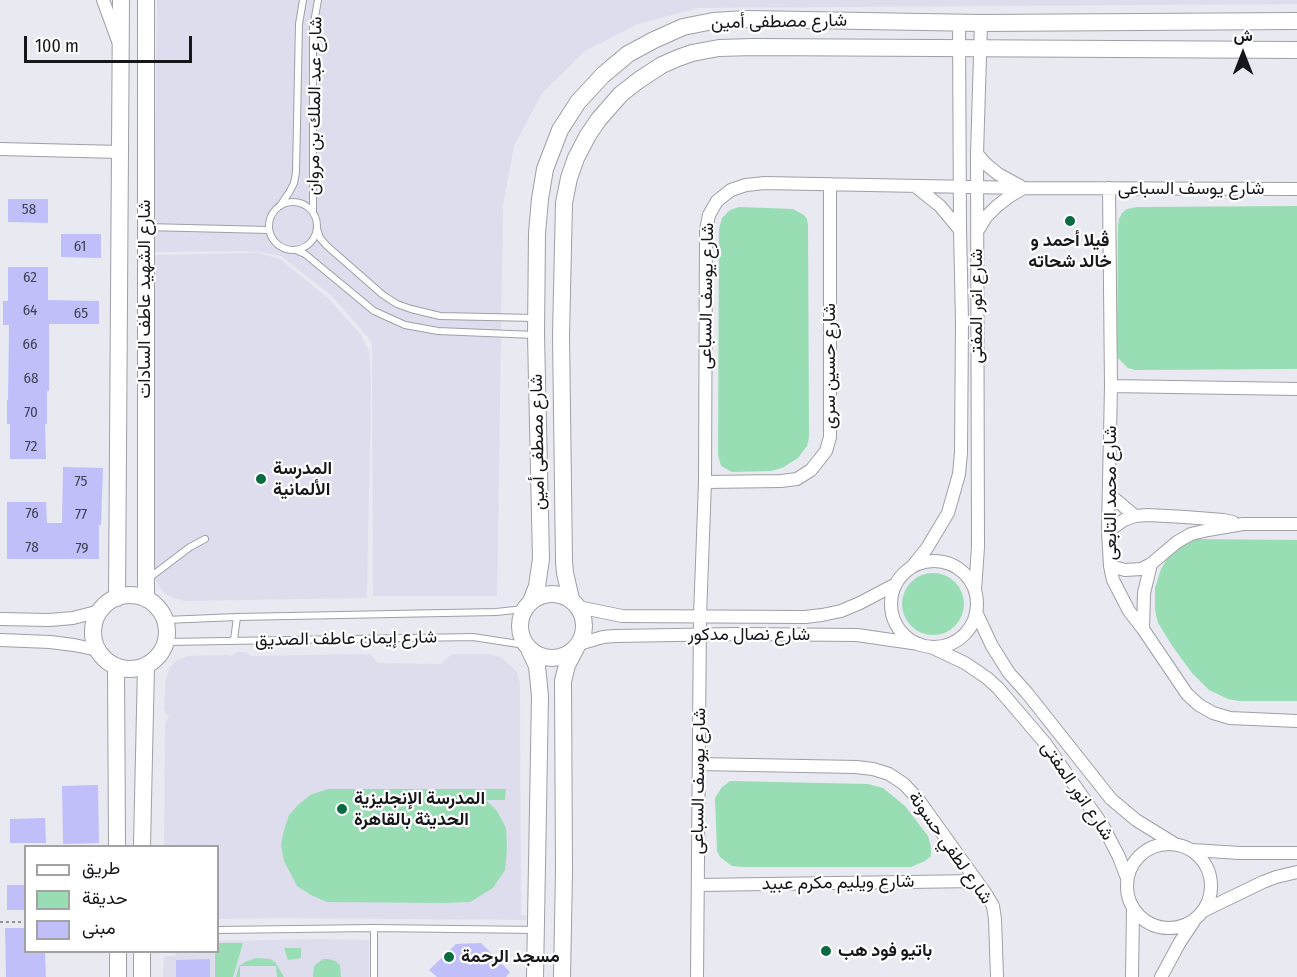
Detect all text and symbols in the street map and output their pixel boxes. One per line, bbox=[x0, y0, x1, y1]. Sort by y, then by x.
street label: شارع مصطفى أمين bbox=[711, 10, 847, 34]
street label: شارع عبد الملك بن مروان bbox=[303, 16, 327, 196]
scale bar bbox=[27, 24, 195, 62]
north arrow bbox=[1213, 24, 1273, 84]
text: ش bbox=[1233, 26, 1253, 45]
text: 100 m bbox=[35, 35, 79, 57]
street label: شارع يوسف السباعى bbox=[1118, 178, 1264, 200]
street label: شارع الشهيد عاطف السادات bbox=[134, 200, 156, 398]
house number: 58 bbox=[22, 201, 36, 219]
marker: ڤيلا أحمد و خالد شحاته bbox=[1063, 214, 1077, 228]
street label: شارع يوسف السباعى bbox=[695, 222, 719, 370]
place label: ڤيلا أحمد و خالد شحاته bbox=[1028, 230, 1112, 272]
house number: 61 bbox=[74, 238, 86, 256]
street label: شارع انور المفتى bbox=[966, 249, 988, 363]
house number: 62 bbox=[23, 269, 37, 287]
house number: 64 bbox=[23, 302, 37, 320]
street label: شارع حسين سرى bbox=[819, 303, 841, 429]
house number: 65 bbox=[74, 305, 88, 323]
house number: 66 bbox=[23, 336, 37, 354]
house number: 68 bbox=[24, 370, 38, 388]
street label: شارع مصطفى أمين bbox=[526, 374, 550, 510]
house number: 70 bbox=[24, 404, 38, 422]
street label: شارع محمد التابعى bbox=[1100, 426, 1122, 560]
house number: 72 bbox=[25, 438, 37, 456]
place label: المدرسة الألمانية bbox=[273, 458, 332, 500]
marker: المدرسة الألمانية bbox=[254, 472, 268, 486]
house number: 75 bbox=[75, 473, 87, 491]
house number: 76 bbox=[25, 505, 39, 523]
house number: 77 bbox=[75, 506, 87, 524]
house number: 78 bbox=[25, 539, 39, 557]
house number: 79 bbox=[75, 540, 89, 558]
street label: شارع نصال مدكور bbox=[688, 624, 810, 646]
street label: شارع إيمان عاطف الصديق bbox=[255, 627, 437, 651]
street label: شارع يوسف السباعى bbox=[687, 707, 711, 855]
street label: شارع انور المفتى bbox=[1036, 737, 1118, 845]
place label: المدرسة الإنجليزية الحديثة بالقاهرة bbox=[354, 788, 485, 830]
street label: شارع لطفي حسونة bbox=[903, 788, 997, 908]
marker: المدرسة الإنجليزية الحديثة بالقاهرة bbox=[335, 802, 349, 816]
legend bbox=[24, 845, 219, 953]
text: طريق bbox=[82, 857, 120, 879]
street label: شارع ويليم مكرم عبيد bbox=[761, 871, 915, 895]
text: حديقة bbox=[82, 887, 128, 909]
text: مبنى bbox=[82, 917, 116, 939]
place label: باتيو فود هب bbox=[838, 940, 932, 962]
marker: باتيو فود هب bbox=[819, 944, 833, 958]
place label: مسجد الرحمة bbox=[461, 946, 560, 968]
marker: مسجد الرحمة bbox=[442, 950, 456, 964]

